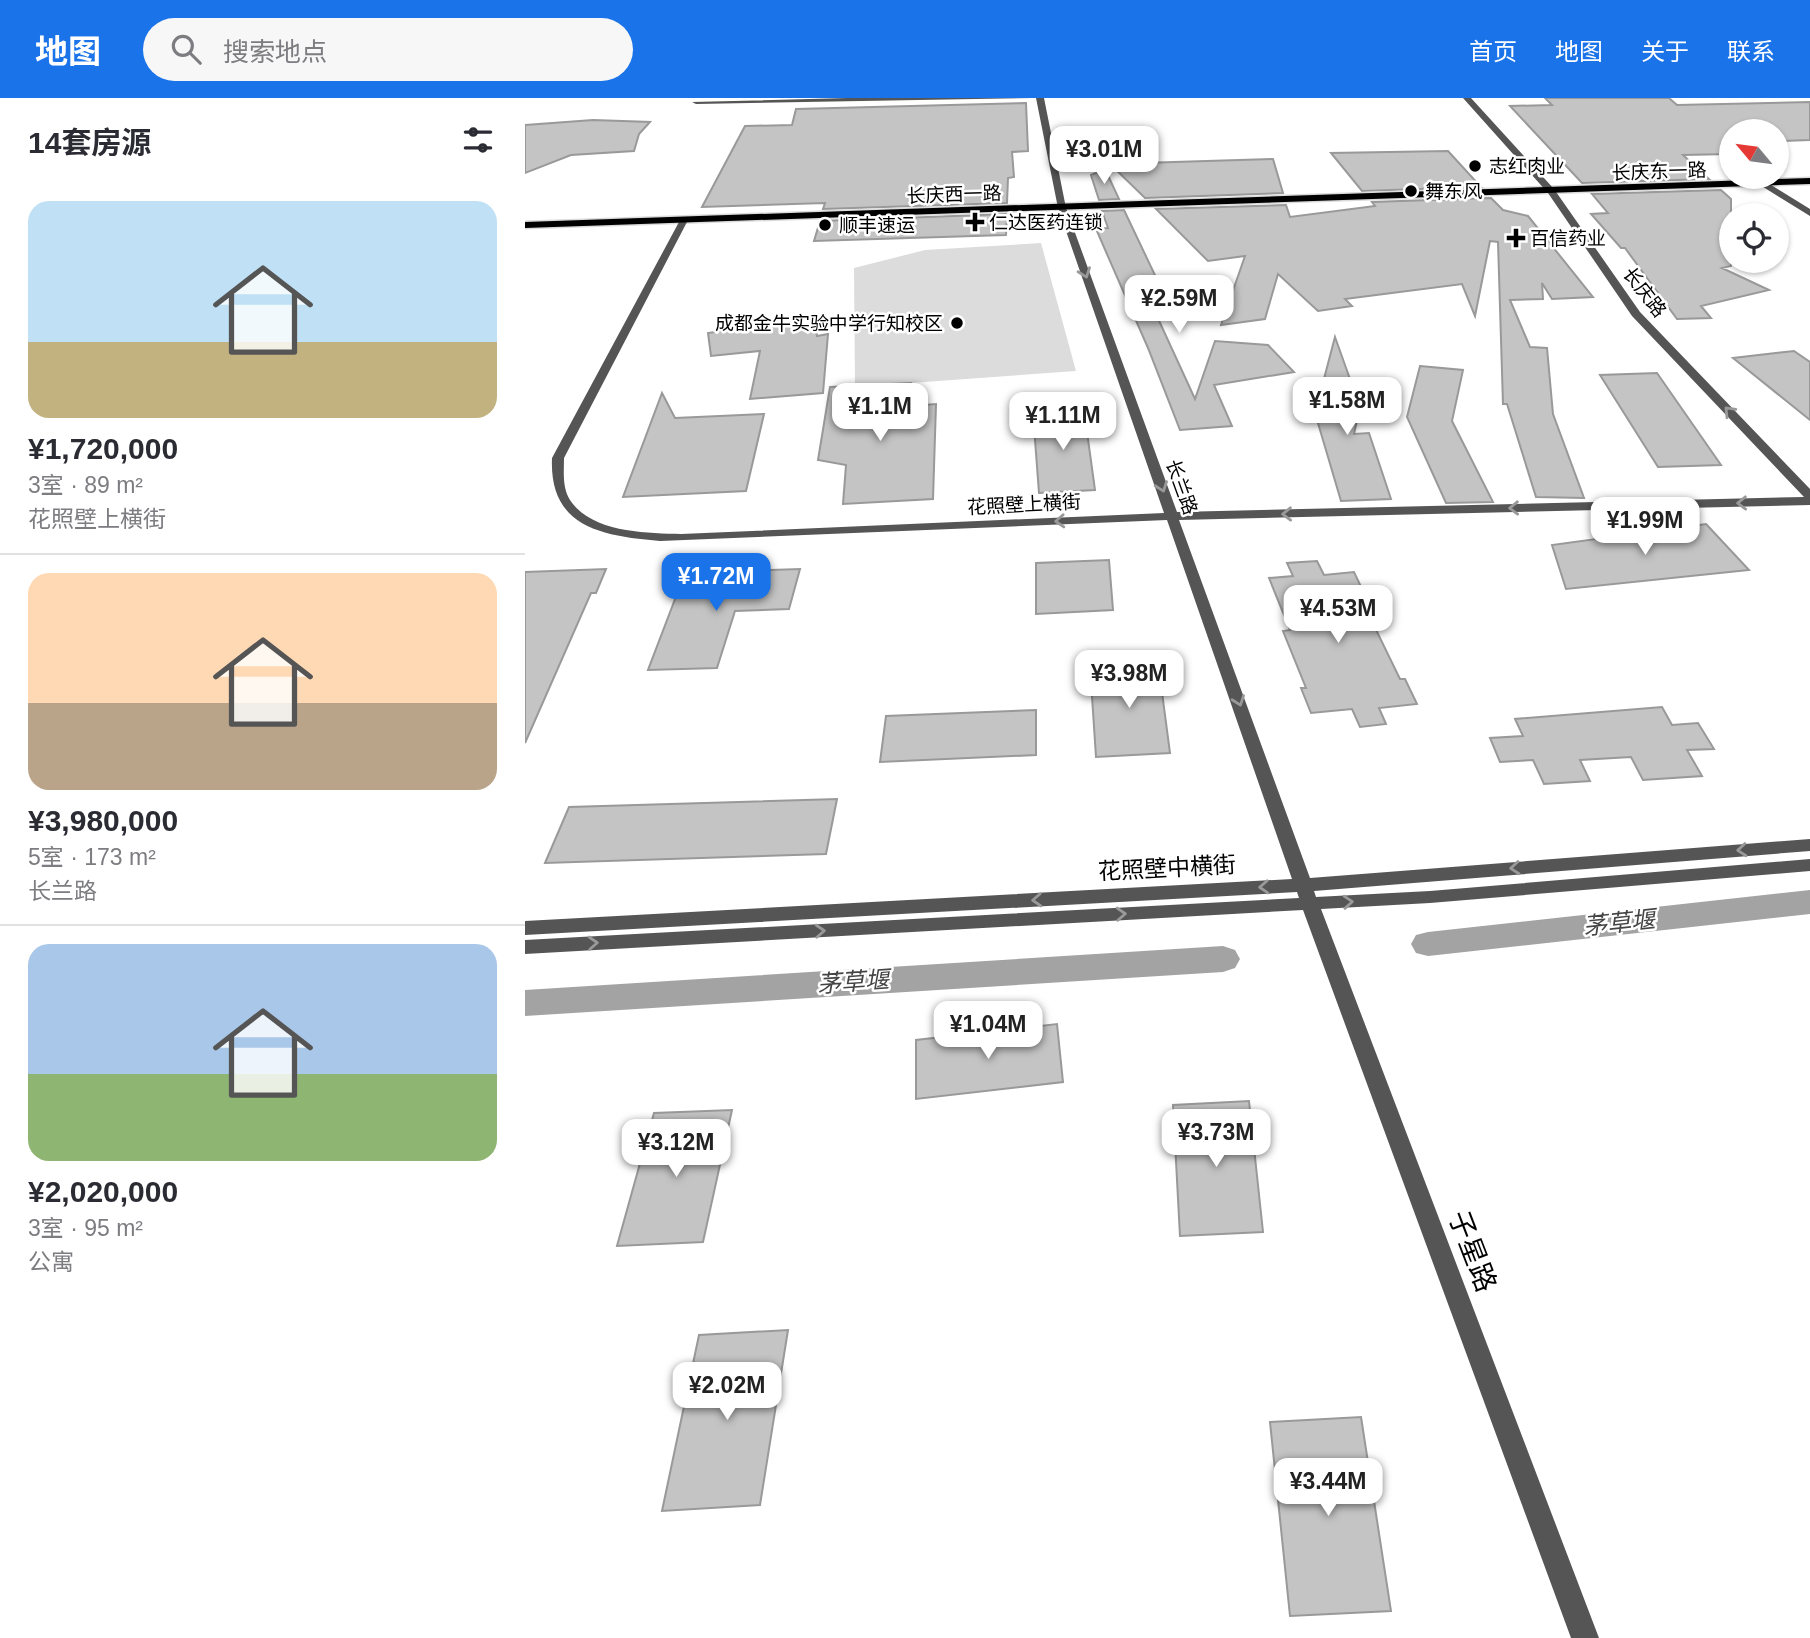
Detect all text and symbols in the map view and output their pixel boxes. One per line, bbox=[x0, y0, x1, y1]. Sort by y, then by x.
search box bbox=[143, 18, 633, 81]
icon: search bbox=[167, 30, 205, 68]
text: 地图 bbox=[35, 33, 101, 70]
text: 搜索地点 bbox=[223, 37, 327, 67]
text: 首页 bbox=[1469, 38, 1517, 65]
text: 地图 bbox=[1555, 38, 1603, 65]
text: 关于 bbox=[1641, 38, 1689, 65]
text: 联系 bbox=[1727, 38, 1775, 65]
north arrow bbox=[1719, 119, 1789, 189]
map controls bbox=[1719, 119, 1789, 273]
icon: filters bbox=[459, 121, 497, 159]
text: 14套房源 bbox=[28, 126, 151, 159]
pin: ¥3.01M bbox=[1047, 126, 1161, 186]
text: ¥3.01M bbox=[1066, 136, 1142, 162]
place label: 志红肉业 bbox=[1489, 156, 1565, 177]
marker: 志红肉业 bbox=[1467, 158, 1483, 174]
street label: 长庆东一路 bbox=[1611, 159, 1707, 184]
place label: 舞东风 bbox=[1425, 181, 1482, 202]
street label: 长庆西一路 bbox=[906, 182, 1002, 207]
marker: 舞东风 bbox=[1403, 183, 1419, 199]
button: locate bbox=[1719, 203, 1789, 273]
place label: 仁达医药连锁 bbox=[989, 212, 1103, 233]
marker: 仁达医药连锁 bbox=[967, 214, 983, 230]
place label: 顺丰速运 bbox=[839, 215, 915, 236]
marker: 顺丰速运 bbox=[817, 217, 833, 233]
place label: 百信药业 bbox=[1530, 228, 1606, 249]
marker: 百信药业 bbox=[1508, 230, 1524, 246]
icon: home bbox=[200, 247, 326, 373]
street label: 长庆路 bbox=[1619, 263, 1670, 321]
one-way arrow bbox=[1077, 266, 1091, 278]
pin: ¥2.59M bbox=[1122, 275, 1236, 335]
text: ¥2.59M bbox=[1141, 285, 1217, 311]
place label: 成都金牛实验中学行知校区 bbox=[715, 313, 943, 334]
marker: 成都金牛实验中学行知校区 bbox=[949, 315, 965, 331]
pin: ¥1.58M bbox=[1290, 378, 1404, 437]
pin: ¥1.1M bbox=[831, 384, 929, 443]
text: ¥1.58M bbox=[1309, 387, 1385, 413]
pin: ¥1.11M bbox=[1006, 392, 1120, 452]
text: ¥1.1M bbox=[848, 393, 912, 419]
text: ¥1.11M bbox=[1025, 402, 1101, 428]
one-way arrow bbox=[1724, 406, 1737, 419]
text: ¥1,720,000 bbox=[28, 432, 178, 465]
street label: 长兰路 bbox=[1162, 457, 1201, 518]
text: 3室 · 89 m² bbox=[28, 472, 143, 498]
one-way arrow bbox=[1153, 480, 1167, 492]
street label: 花照壁上横街 bbox=[967, 491, 1082, 518]
one-way arrow bbox=[1736, 495, 1747, 511]
pin: ¥1.99M bbox=[1588, 498, 1702, 557]
one-way arrow bbox=[1509, 501, 1520, 516]
text: 花照壁上横街 bbox=[28, 506, 166, 532]
one-way arrow bbox=[1281, 506, 1292, 521]
text: ¥1.99M bbox=[1607, 507, 1683, 533]
one-way arrow bbox=[1054, 514, 1065, 529]
pin: ¥1.72M bbox=[659, 554, 773, 613]
text: ¥1.72M bbox=[678, 563, 754, 589]
pin: ¥4.53M bbox=[1281, 586, 1395, 645]
text: ¥4.53M bbox=[1300, 595, 1376, 621]
icon: home bbox=[200, 619, 326, 745]
pin: ¥3.98M bbox=[1072, 650, 1186, 710]
text: ¥3.98M bbox=[1091, 660, 1167, 686]
one-way arrow bbox=[1230, 694, 1244, 706]
text: ¥3,980,000 bbox=[28, 804, 178, 837]
one-way arrow bbox=[1736, 842, 1747, 857]
text: 5室 · 173 m² bbox=[28, 844, 156, 870]
street label: 花照壁中横街 bbox=[1097, 851, 1237, 885]
one-way arrow bbox=[1509, 860, 1520, 875]
text: 长兰路 bbox=[28, 878, 97, 904]
one-way arrow bbox=[1258, 879, 1269, 894]
one-way arrow bbox=[1031, 892, 1042, 907]
one-way arrow bbox=[1343, 894, 1354, 909]
water label: 茅草堰 bbox=[1582, 905, 1660, 940]
one-way arrow bbox=[1116, 907, 1127, 922]
one-way arrow bbox=[815, 923, 826, 938]
one-way arrow bbox=[588, 936, 599, 951]
water label: 茅草堰 bbox=[816, 965, 894, 997]
icon: home bbox=[200, 990, 326, 1116]
pin: ¥1.04M bbox=[931, 1002, 1045, 1061]
text: ¥1.04M bbox=[950, 1011, 1026, 1037]
pin: ¥3.73M bbox=[1159, 1110, 1273, 1169]
pin: ¥3.12M bbox=[619, 1119, 733, 1179]
text: ¥3.73M bbox=[1178, 1119, 1254, 1145]
text: ¥3.12M bbox=[638, 1129, 714, 1155]
text: ¥2,020,000 bbox=[28, 1175, 178, 1208]
street label: 子星路 bbox=[1443, 1206, 1502, 1296]
text: 3室 · 95 m² bbox=[28, 1215, 143, 1241]
text: 公寓 bbox=[28, 1249, 74, 1275]
pin: ¥2.02M bbox=[670, 1362, 784, 1422]
text: ¥2.02M bbox=[689, 1372, 765, 1398]
pin: ¥3.44M bbox=[1271, 1458, 1385, 1518]
text: ¥3.44M bbox=[1290, 1468, 1366, 1494]

